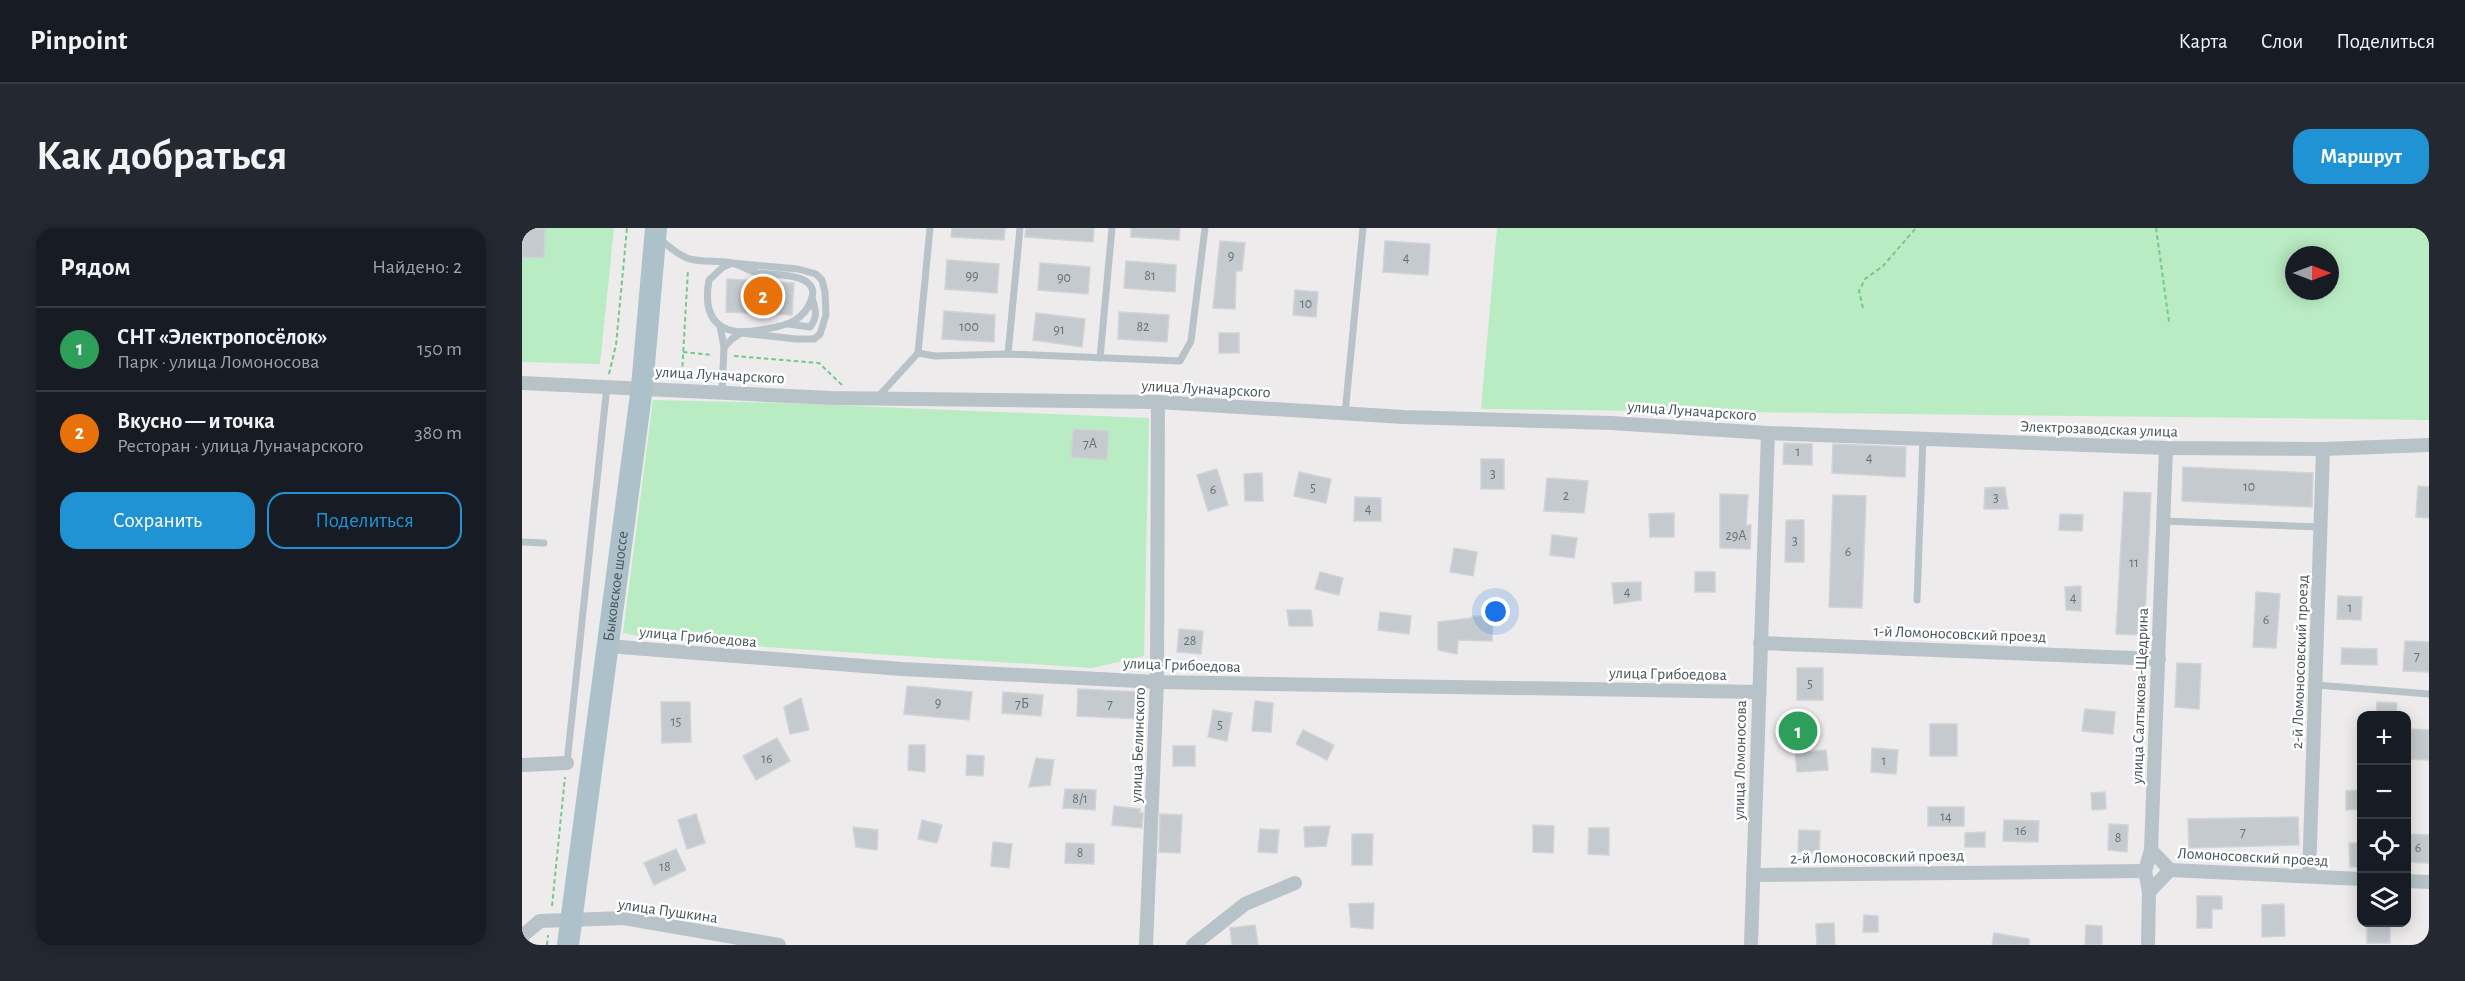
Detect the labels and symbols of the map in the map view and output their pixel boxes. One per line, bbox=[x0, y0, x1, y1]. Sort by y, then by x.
north arrow bbox=[2285, 246, 2339, 300]
house number: 9 bbox=[1228, 249, 1234, 263]
house number: 4 bbox=[1403, 251, 1410, 265]
house number: 99 bbox=[965, 269, 979, 283]
house number: 81 bbox=[1144, 269, 1156, 283]
house number: 90 bbox=[1057, 271, 1071, 285]
pin: 2 bbox=[744, 274, 782, 318]
house number: 10 bbox=[1300, 297, 1312, 311]
house number: 100 bbox=[959, 320, 979, 334]
house number: 82 bbox=[1136, 320, 1150, 334]
house number: 91 bbox=[1053, 323, 1065, 337]
street label: улица Луначарского bbox=[654, 364, 785, 387]
street label: улица Луначарского bbox=[1140, 378, 1271, 401]
street label: улица Луначарского bbox=[1626, 398, 1757, 425]
street label: Электрозаводская улица bbox=[2020, 418, 2178, 441]
house number: 7А bbox=[1083, 437, 1097, 451]
house number: 1 bbox=[1796, 445, 1800, 459]
house number: 4 bbox=[1866, 451, 1873, 465]
house number: 3 bbox=[1490, 467, 1496, 481]
house number: 10 bbox=[2243, 480, 2255, 494]
house number: 5 bbox=[1310, 481, 1316, 495]
house number: 6 bbox=[1210, 483, 1216, 497]
house number: 2 bbox=[1563, 489, 1569, 503]
house number: 3 bbox=[1993, 491, 1999, 505]
house number: 4 bbox=[1365, 502, 1372, 516]
house number: 29А bbox=[1725, 529, 1747, 543]
street label: Быковское шоссе bbox=[600, 530, 631, 642]
house number: 3 bbox=[1792, 534, 1798, 548]
house number: 6 bbox=[1845, 545, 1851, 559]
house number: 11 bbox=[2129, 556, 2139, 570]
street label: 2-й Ломоносовский проезд bbox=[2289, 575, 2311, 749]
house number: 4 bbox=[1624, 585, 1631, 599]
house number: 4 bbox=[2070, 591, 2077, 605]
your location bbox=[1481, 597, 1510, 626]
house number: 1 bbox=[2348, 601, 2352, 615]
street label: улица Салтыкова-Щедрина bbox=[2129, 608, 2152, 785]
house number: 6 bbox=[2263, 613, 2269, 627]
street label: 1-й Ломоносовский проезд bbox=[1873, 623, 2047, 645]
street label: улица Грибоедова bbox=[638, 624, 757, 651]
house number: 28 bbox=[1183, 634, 1197, 648]
house number: 7 bbox=[2414, 649, 2420, 663]
street label: улица Грибоедова bbox=[1122, 655, 1241, 676]
street label: улица Грибоедова bbox=[1608, 665, 1727, 684]
house number: 5 bbox=[1807, 677, 1813, 691]
street label: улица Белинского bbox=[1128, 687, 1149, 804]
house number: 9 bbox=[935, 696, 941, 710]
house number: 7Б bbox=[1015, 697, 1029, 711]
house number: 7 bbox=[1107, 697, 1113, 711]
street label: улица Ломоносова bbox=[1731, 700, 1750, 821]
pin: 1 bbox=[1778, 708, 1818, 754]
house number: 15 bbox=[671, 715, 681, 729]
house number: 5 bbox=[1217, 718, 1223, 732]
house number: 16 bbox=[761, 752, 773, 766]
house number: 1 bbox=[1882, 754, 1886, 768]
house number: 8/1 bbox=[1072, 792, 1088, 806]
house number: 14 bbox=[1940, 810, 1952, 824]
house number: 16 bbox=[2015, 824, 2027, 838]
house number: 7 bbox=[2240, 825, 2246, 839]
house number: 8 bbox=[2115, 831, 2121, 845]
house number: 6 bbox=[2415, 841, 2421, 855]
street label: Ломоносовский проезд bbox=[2177, 845, 2329, 869]
house number: 8 bbox=[1077, 846, 1083, 860]
street label: 2-й Ломоносовский проезд bbox=[1790, 847, 1964, 867]
house number: 18 bbox=[659, 860, 671, 874]
street label: улица Пушкина bbox=[616, 896, 719, 927]

